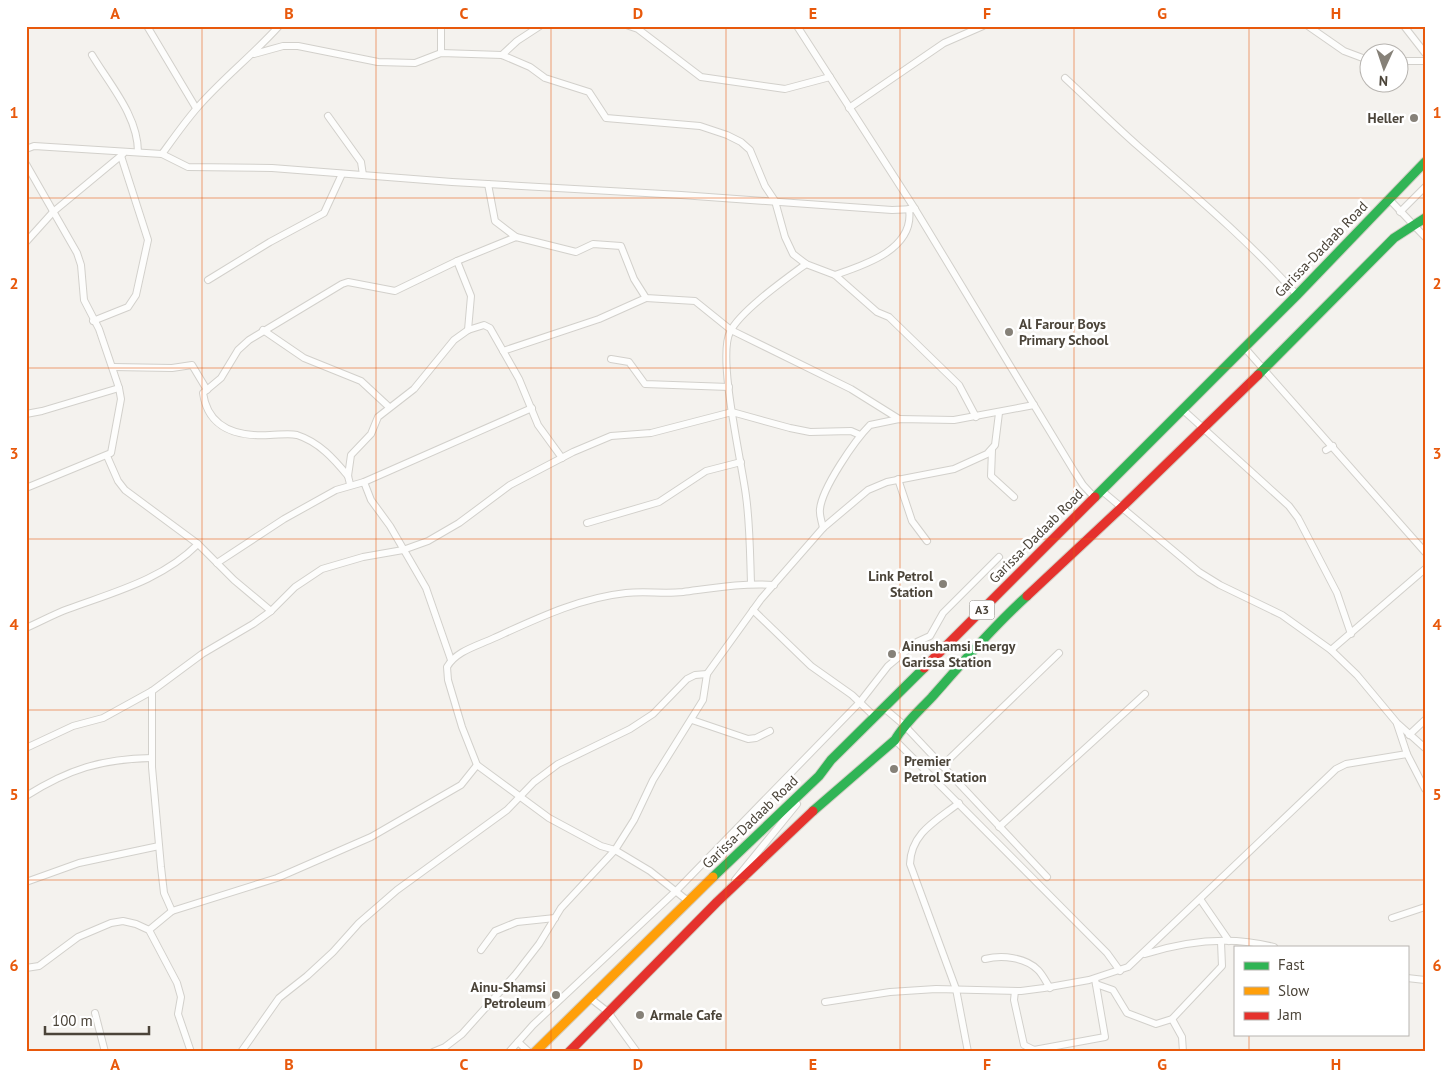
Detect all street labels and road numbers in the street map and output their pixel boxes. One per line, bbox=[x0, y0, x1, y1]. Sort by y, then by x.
street label: Garissa-Dadaab Road bbox=[1271, 197, 1371, 301]
street label: Garissa-Dadaab Road bbox=[985, 485, 1087, 587]
road number: A3 bbox=[970, 600, 994, 620]
street label: Garissa-Dadaab Road bbox=[698, 772, 802, 872]

